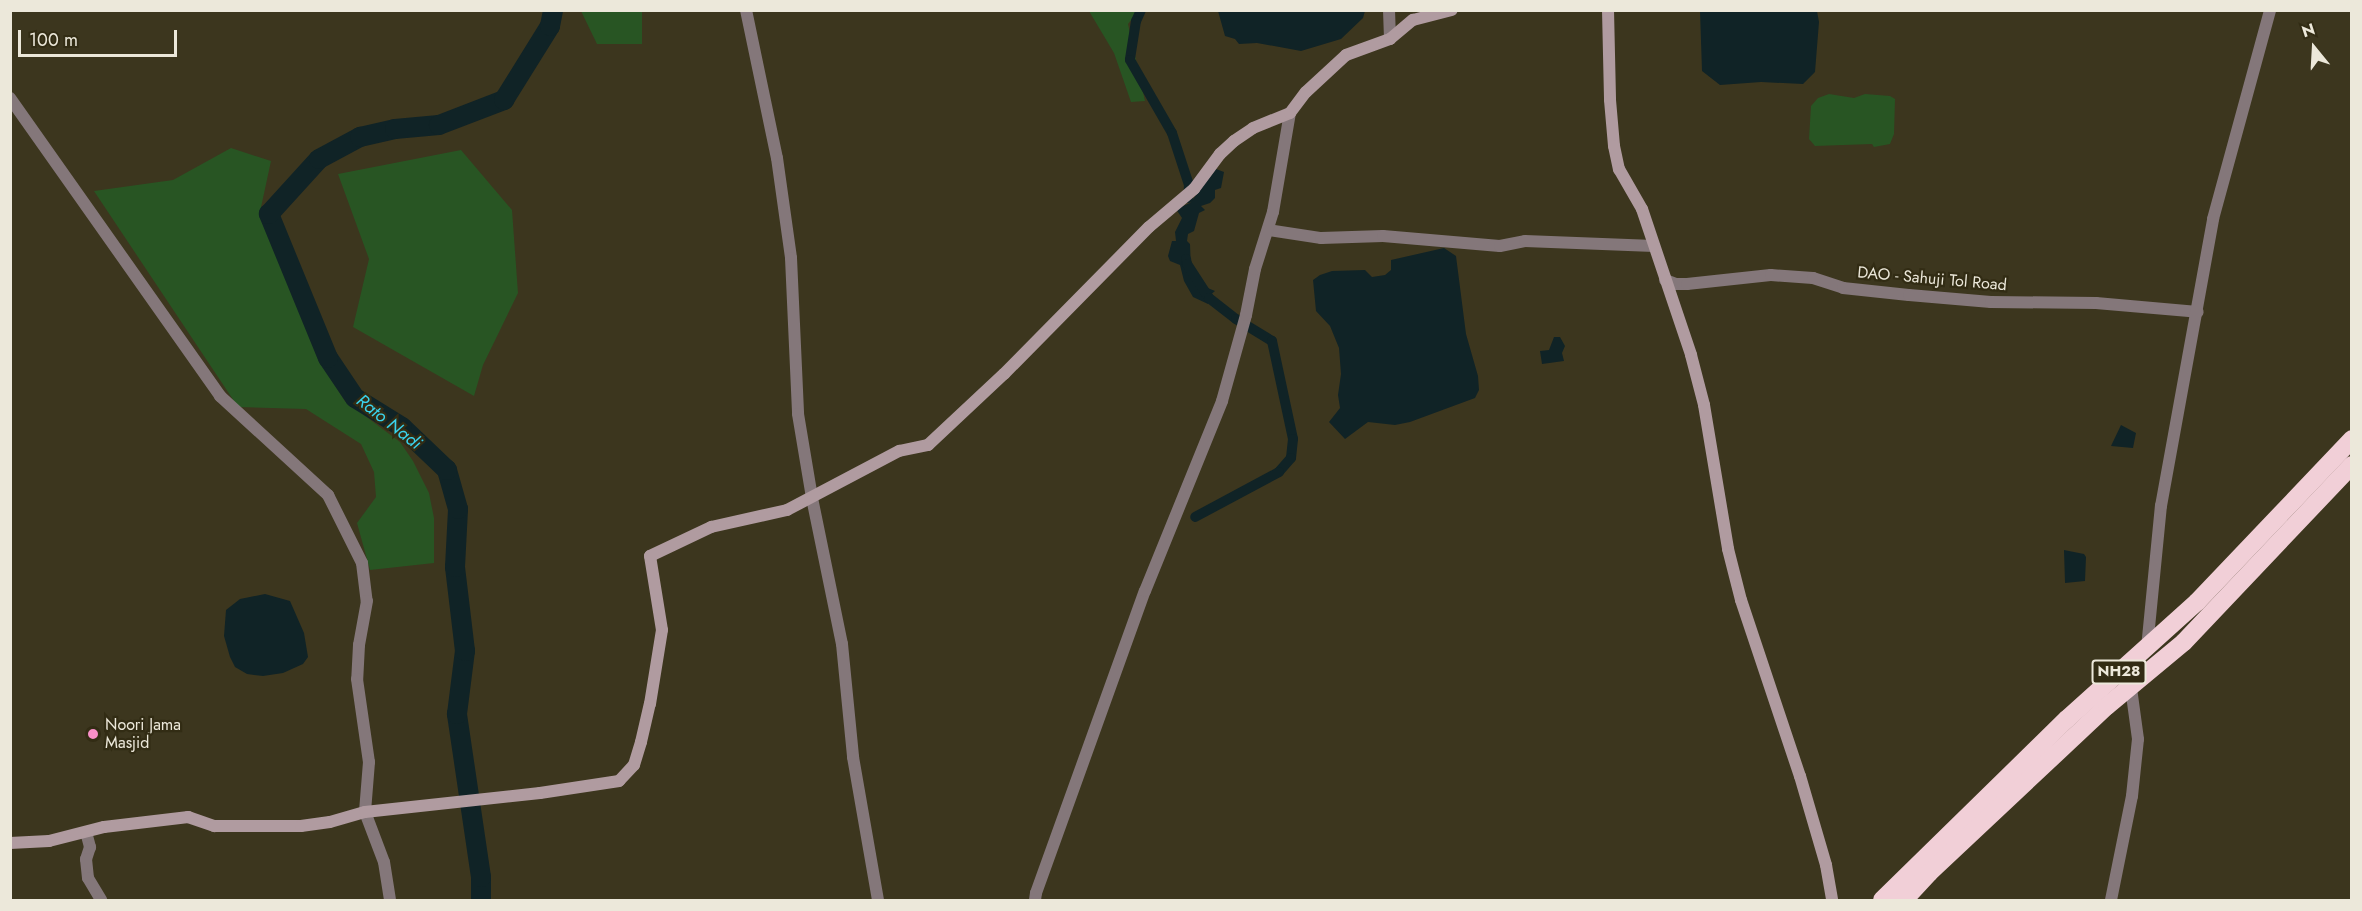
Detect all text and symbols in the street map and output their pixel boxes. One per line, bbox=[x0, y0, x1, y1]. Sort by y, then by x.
scale bar bbox=[21, 18, 180, 56]
north arrow bbox=[2284, 18, 2344, 78]
text: N bbox=[2299, 18, 2318, 43]
text: 100 m bbox=[29, 27, 78, 53]
street label: DAO - Sahuji Tol Road bbox=[1857, 263, 2007, 295]
water label: Rato Nadi bbox=[352, 390, 426, 454]
road number: NH28 bbox=[2090, 660, 2148, 684]
place label: Noori Jama Masjid bbox=[105, 715, 181, 753]
marker: Noori Jama Masjid bbox=[86, 727, 100, 741]

